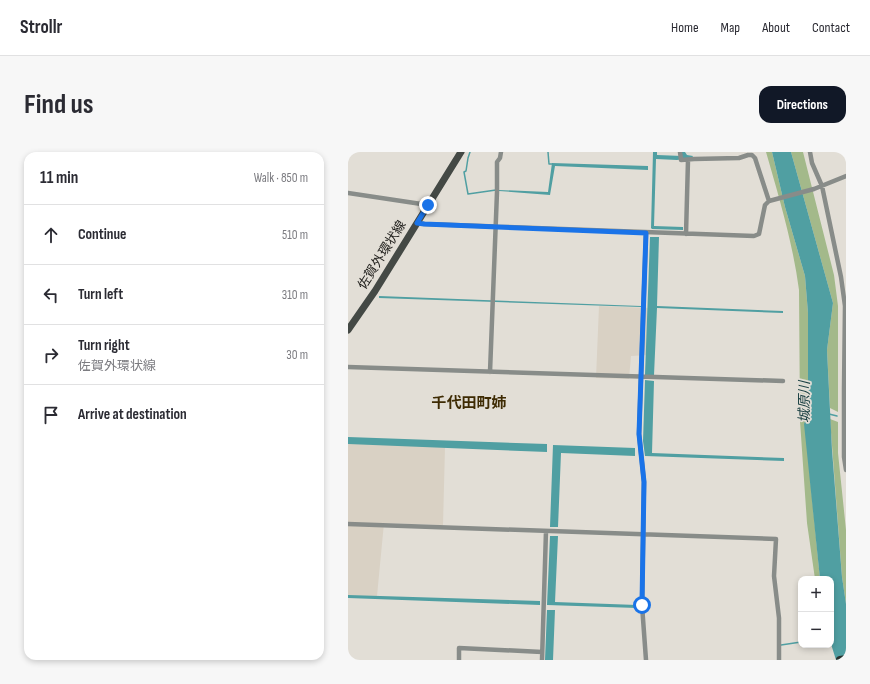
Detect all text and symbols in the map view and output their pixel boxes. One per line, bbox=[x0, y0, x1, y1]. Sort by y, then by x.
text: Strollr bbox=[20, 16, 62, 39]
text: Home bbox=[671, 19, 699, 36]
text: Map bbox=[721, 19, 740, 36]
text: About bbox=[762, 19, 790, 36]
text: Contact bbox=[812, 19, 850, 36]
button: Directions bbox=[759, 86, 846, 123]
text: Find us bbox=[24, 88, 93, 121]
text: 11 min bbox=[40, 168, 78, 188]
text: Walk · 850 m bbox=[254, 170, 308, 186]
route end bbox=[419, 196, 437, 214]
street label: 佐賀外環状線 bbox=[355, 218, 409, 292]
icon: ahead bbox=[40, 224, 62, 246]
text: Continue bbox=[78, 225, 127, 244]
text: 510 m bbox=[282, 227, 308, 243]
icon: left bbox=[40, 284, 62, 306]
text: Turn left bbox=[78, 285, 123, 304]
text: 310 m bbox=[282, 287, 308, 303]
text: Turn right bbox=[78, 336, 130, 355]
icon: right bbox=[40, 344, 62, 366]
text: 30 m bbox=[286, 347, 308, 363]
text: 佐賀外環状線 bbox=[78, 358, 156, 374]
water label: 城原川 bbox=[796, 379, 813, 423]
district label: 千代田町姉 bbox=[431, 394, 507, 413]
icon: arrive bbox=[40, 404, 62, 426]
text: Arrive at destination bbox=[78, 405, 187, 424]
map controls bbox=[798, 576, 834, 648]
button: + bbox=[798, 576, 834, 612]
route start bbox=[633, 596, 651, 614]
button: − bbox=[798, 612, 834, 648]

